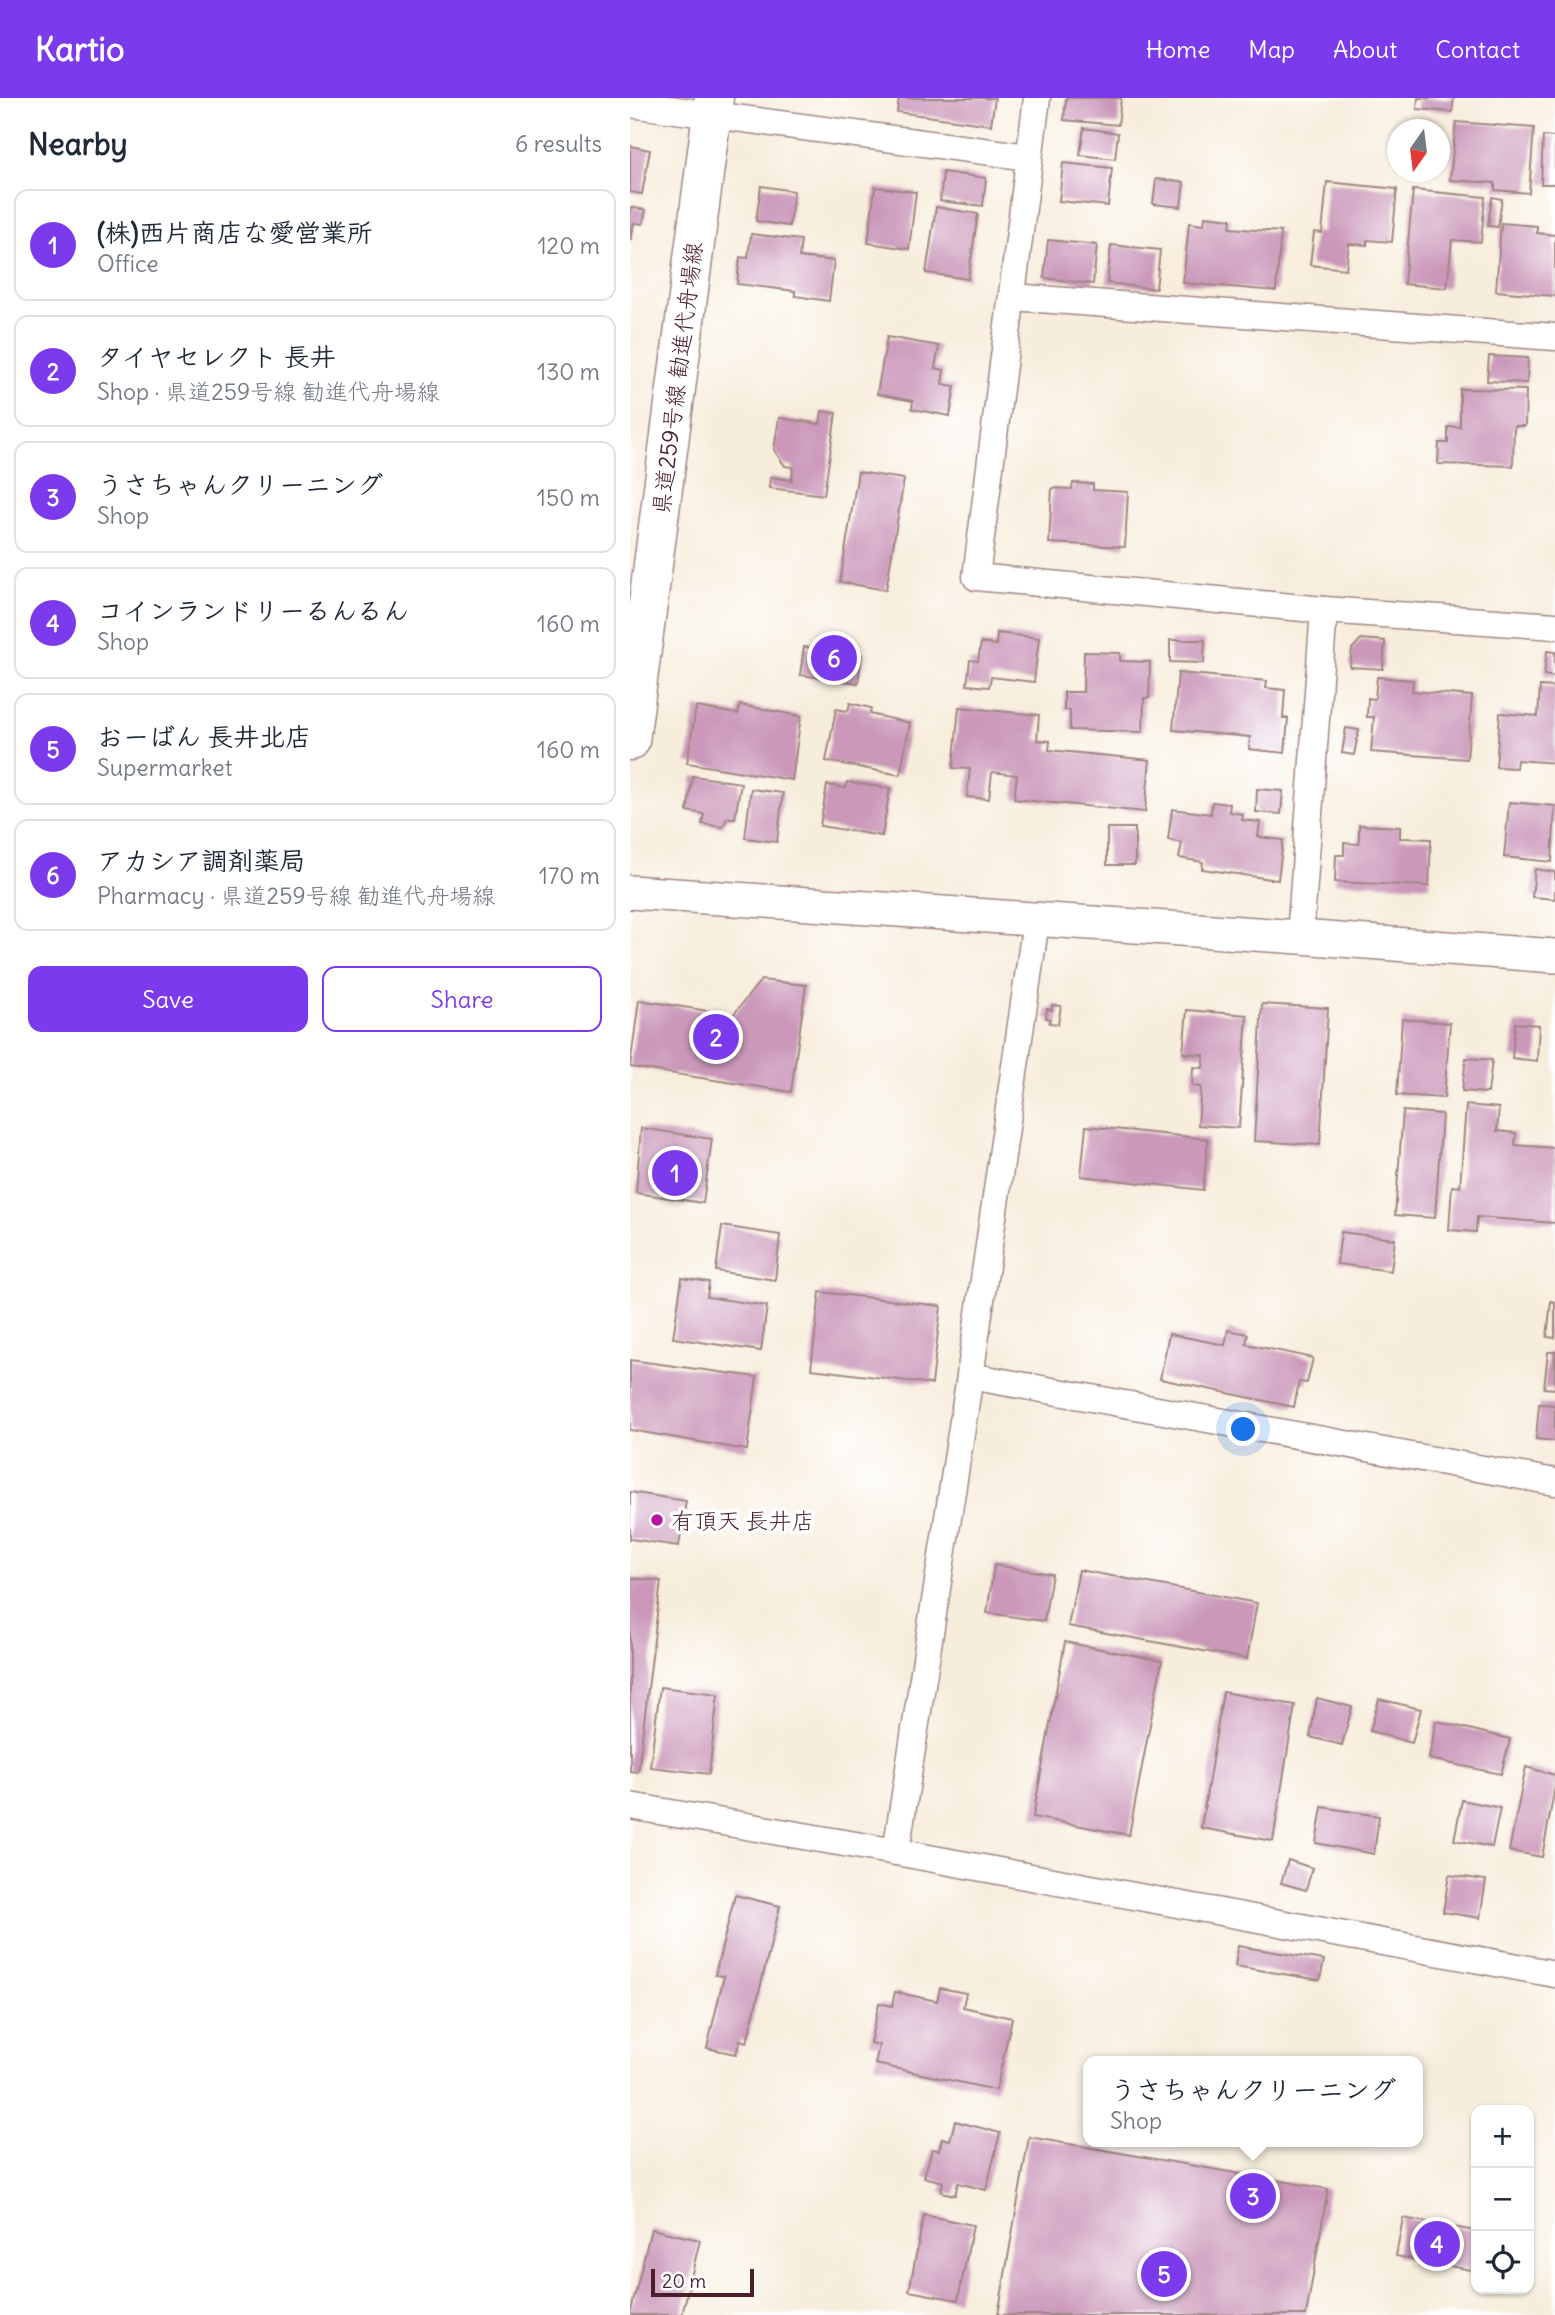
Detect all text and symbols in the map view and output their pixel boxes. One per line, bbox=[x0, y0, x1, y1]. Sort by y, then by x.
text: Kartio bbox=[35, 28, 125, 70]
text: Home bbox=[1146, 34, 1210, 64]
text: Map bbox=[1248, 34, 1295, 64]
text: About bbox=[1333, 34, 1397, 64]
text: Contact bbox=[1435, 34, 1520, 64]
north arrow bbox=[1387, 119, 1450, 182]
text: Nearby bbox=[28, 125, 128, 163]
text: 6 results bbox=[515, 129, 602, 158]
text: (株)西片商店な愛営業所 bbox=[97, 216, 373, 249]
text: 1 bbox=[48, 231, 58, 260]
text: 120 m bbox=[537, 231, 600, 260]
street label: 県道259号線 勧進代舟場線 bbox=[646, 240, 708, 516]
text: Office bbox=[97, 249, 159, 278]
text: タイヤセレクト 長井 bbox=[97, 340, 336, 373]
text: 2 bbox=[47, 357, 59, 386]
text: 130 m bbox=[537, 357, 600, 386]
text: Shop · 県道259号線 勧進代舟場線 bbox=[97, 377, 440, 406]
text: うさちゃんクリーニング bbox=[97, 468, 383, 501]
text: 3 bbox=[46, 483, 60, 512]
text: 150 m bbox=[537, 483, 600, 512]
text: Shop bbox=[97, 501, 149, 530]
text: コインランドリーるんるん bbox=[97, 594, 409, 627]
text: 4 bbox=[46, 609, 60, 638]
text: 160 m bbox=[537, 609, 600, 638]
text: Shop bbox=[97, 627, 149, 656]
pin: 6 bbox=[811, 632, 857, 684]
text: おーばん 長井北店 bbox=[97, 720, 311, 753]
text: 5 bbox=[46, 735, 60, 764]
text: 160 m bbox=[537, 735, 600, 764]
text: Supermarket bbox=[97, 753, 233, 782]
text: アカシア調剤薬局 bbox=[97, 844, 306, 877]
text: 6 bbox=[46, 861, 60, 890]
text: 170 m bbox=[539, 861, 600, 890]
text: Pharmacy · 県道259号線 勧進代舟場線 bbox=[97, 881, 495, 910]
button: Save bbox=[28, 966, 308, 1032]
button: Share bbox=[322, 966, 602, 1032]
pin: 2 bbox=[693, 1011, 739, 1063]
pin: 1 bbox=[652, 1147, 698, 1199]
your location bbox=[1226, 1412, 1260, 1446]
place label: 有頂天 長井店 bbox=[671, 1506, 814, 1535]
marker: 有頂天 長井店 bbox=[649, 1512, 665, 1528]
popup bbox=[1083, 2056, 1423, 2147]
text: うさちゃんクリーニング bbox=[1110, 2073, 1396, 2106]
map controls bbox=[1471, 2105, 1534, 2294]
button: + bbox=[1471, 2105, 1534, 2168]
text: Shop bbox=[1110, 2106, 1162, 2135]
button: − bbox=[1471, 2168, 1534, 2231]
pin: 3 bbox=[1230, 2170, 1276, 2222]
pin: 4 bbox=[1414, 2218, 1460, 2270]
button: locate bbox=[1471, 2231, 1534, 2294]
pin: 5 bbox=[1141, 2248, 1187, 2300]
scale bar bbox=[651, 2266, 754, 2298]
text: 20 m bbox=[662, 2269, 706, 2293]

